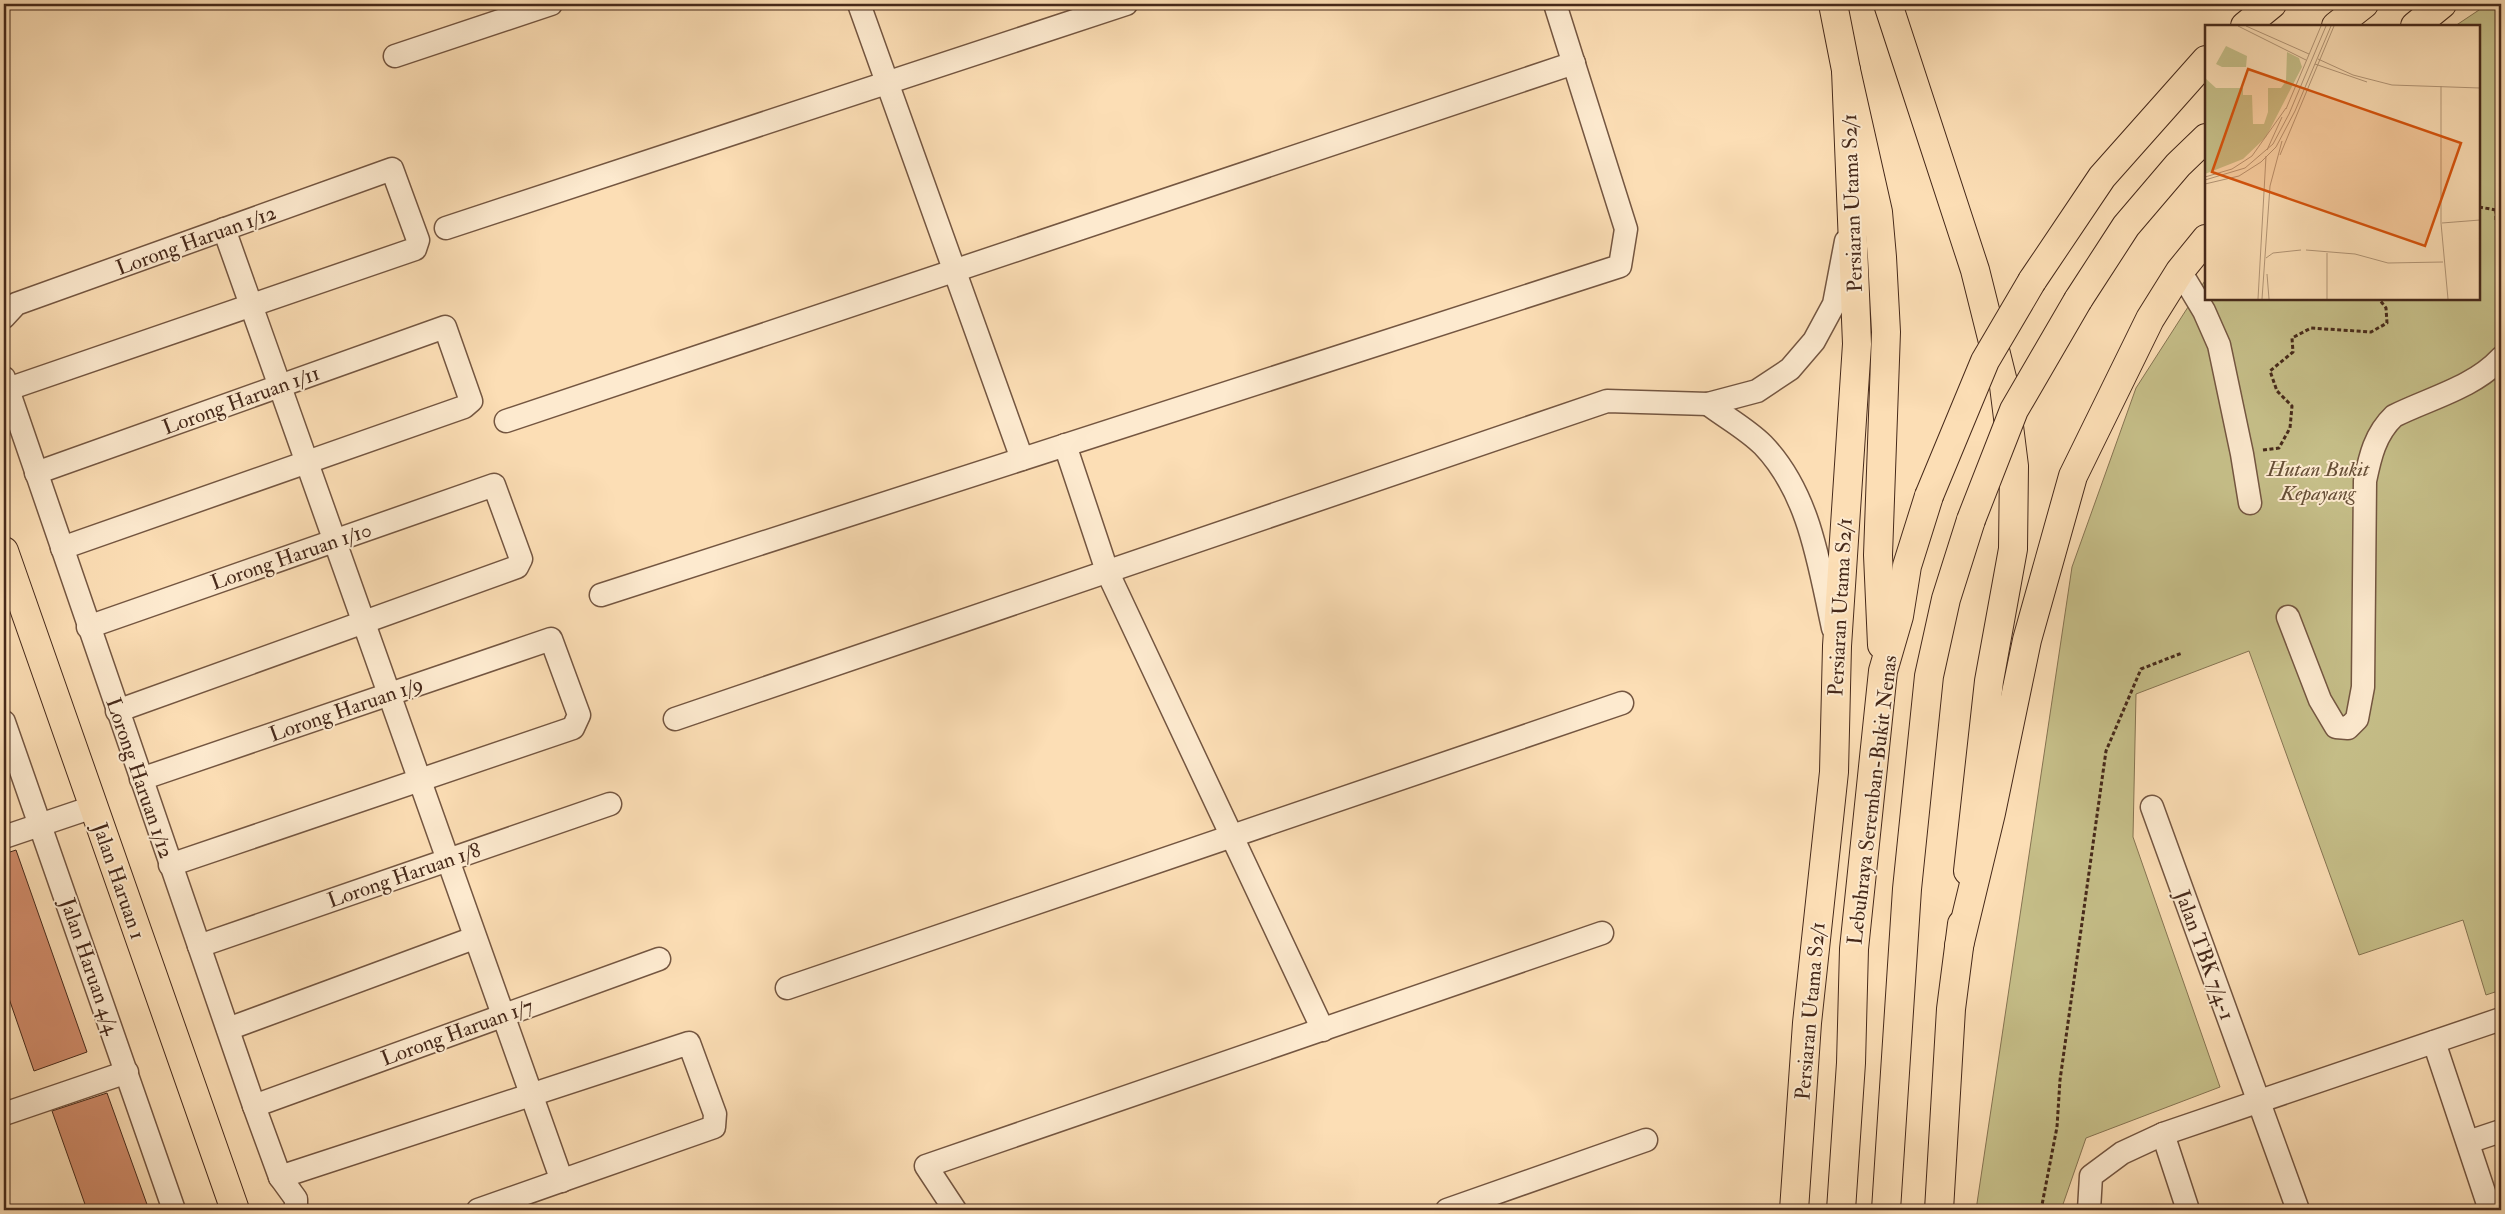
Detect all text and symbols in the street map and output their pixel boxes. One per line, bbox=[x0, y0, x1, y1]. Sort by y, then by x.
inset map bbox=[2205, 25, 2480, 300]
street label: Persiaran Utama S2/1 bbox=[1836, 113, 1869, 293]
street label: Lorong Haruan 1/12 bbox=[112, 199, 280, 282]
street label: Lorong Haruan 1/11 bbox=[159, 360, 323, 441]
park label: Hutan Bukit Kepayang bbox=[2266, 456, 2370, 507]
street label: Lorong Haruan 1/10 bbox=[207, 516, 375, 597]
street label: Persiaran Utama S2/1 bbox=[1822, 517, 1859, 697]
street label: Lebuhraya Seremban-Bukit Nenas bbox=[1841, 654, 1904, 946]
street label: Lorong Haruan 1/9 bbox=[266, 671, 427, 748]
street label: Lorong Haruan 1/12 bbox=[99, 694, 180, 862]
street label: Jalan Haruan 1 bbox=[86, 818, 151, 943]
street label: Lorong Haruan 1/8 bbox=[324, 837, 484, 914]
street label: Jalan TBK 7/4-1 bbox=[2168, 886, 2241, 1024]
street label: Jalan Haruan 4/4 bbox=[53, 894, 126, 1039]
street label: Persiaran Utama S2/1 bbox=[1789, 921, 1832, 1101]
street label: Lorong Haruan 1/7 bbox=[377, 992, 537, 1072]

